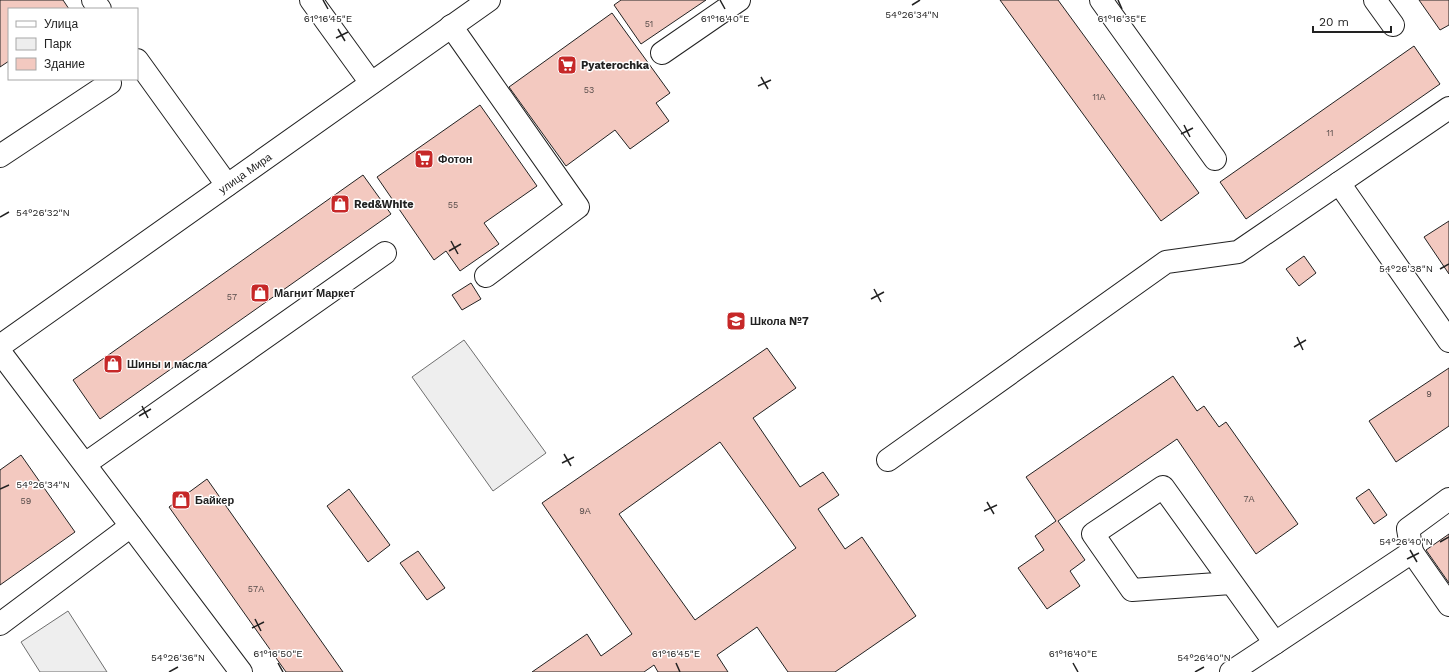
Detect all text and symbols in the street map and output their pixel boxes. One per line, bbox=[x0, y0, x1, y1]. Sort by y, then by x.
legend bbox=[8, 8, 138, 80]
scale bar bbox=[1313, 8, 1391, 34]
text: 54°26'34"N bbox=[885, 9, 939, 20]
text: 61°16'45"E bbox=[304, 13, 352, 24]
text: 61°16'40"E bbox=[701, 13, 749, 24]
text: 61°16'35"E bbox=[1098, 13, 1146, 24]
text: 20 m bbox=[1319, 15, 1349, 29]
text: Улица bbox=[44, 17, 78, 31]
house number: 51 bbox=[645, 19, 653, 29]
text: Парк bbox=[44, 37, 72, 51]
supermarket icon: Pyaterochka bbox=[556, 54, 578, 76]
text: Здание bbox=[44, 57, 85, 71]
place label: Pyaterochka bbox=[581, 59, 650, 72]
house number: 53 bbox=[584, 85, 594, 95]
house number: 11А bbox=[1092, 92, 1106, 102]
house number: 11 bbox=[1326, 128, 1334, 138]
supermarket icon: Фотон bbox=[413, 148, 435, 170]
street label: улица Мира bbox=[216, 150, 275, 196]
place label: Фотон bbox=[438, 153, 472, 166]
shop icon: Red&White bbox=[329, 193, 351, 215]
place label: Red&White bbox=[354, 198, 414, 211]
house number: 55 bbox=[448, 200, 458, 210]
text: 54°26'32"N bbox=[16, 207, 70, 218]
text: 54°26'38"N bbox=[1379, 263, 1433, 274]
shop icon: Магнит Маркет bbox=[249, 282, 271, 304]
place label: Магнит Маркет bbox=[274, 287, 356, 300]
house number: 57 bbox=[227, 292, 237, 302]
school or university icon: Школа №7 bbox=[725, 310, 747, 332]
place label: Школа №7 bbox=[750, 315, 809, 328]
shop icon: Шины и масла bbox=[102, 353, 124, 375]
place label: Шины и масла bbox=[127, 358, 208, 371]
house number: 9 bbox=[1426, 389, 1432, 399]
text: 54°26'34"N bbox=[16, 479, 70, 490]
shop icon: Байкер bbox=[170, 489, 192, 511]
place label: Байкер bbox=[195, 494, 234, 507]
house number: 7А bbox=[1243, 494, 1255, 504]
house number: 59 bbox=[21, 496, 31, 506]
house number: 9А bbox=[579, 506, 591, 516]
text: 54°26'40"N bbox=[1379, 536, 1433, 547]
house number: 57А bbox=[248, 584, 264, 594]
text: 61°16'50"E bbox=[253, 648, 303, 659]
text: 61°16'45"E bbox=[652, 648, 700, 659]
text: 61°16'40"E bbox=[1049, 648, 1097, 659]
text: 54°26'36"N bbox=[151, 652, 205, 663]
text: 54°26'40"N bbox=[1177, 652, 1231, 663]

